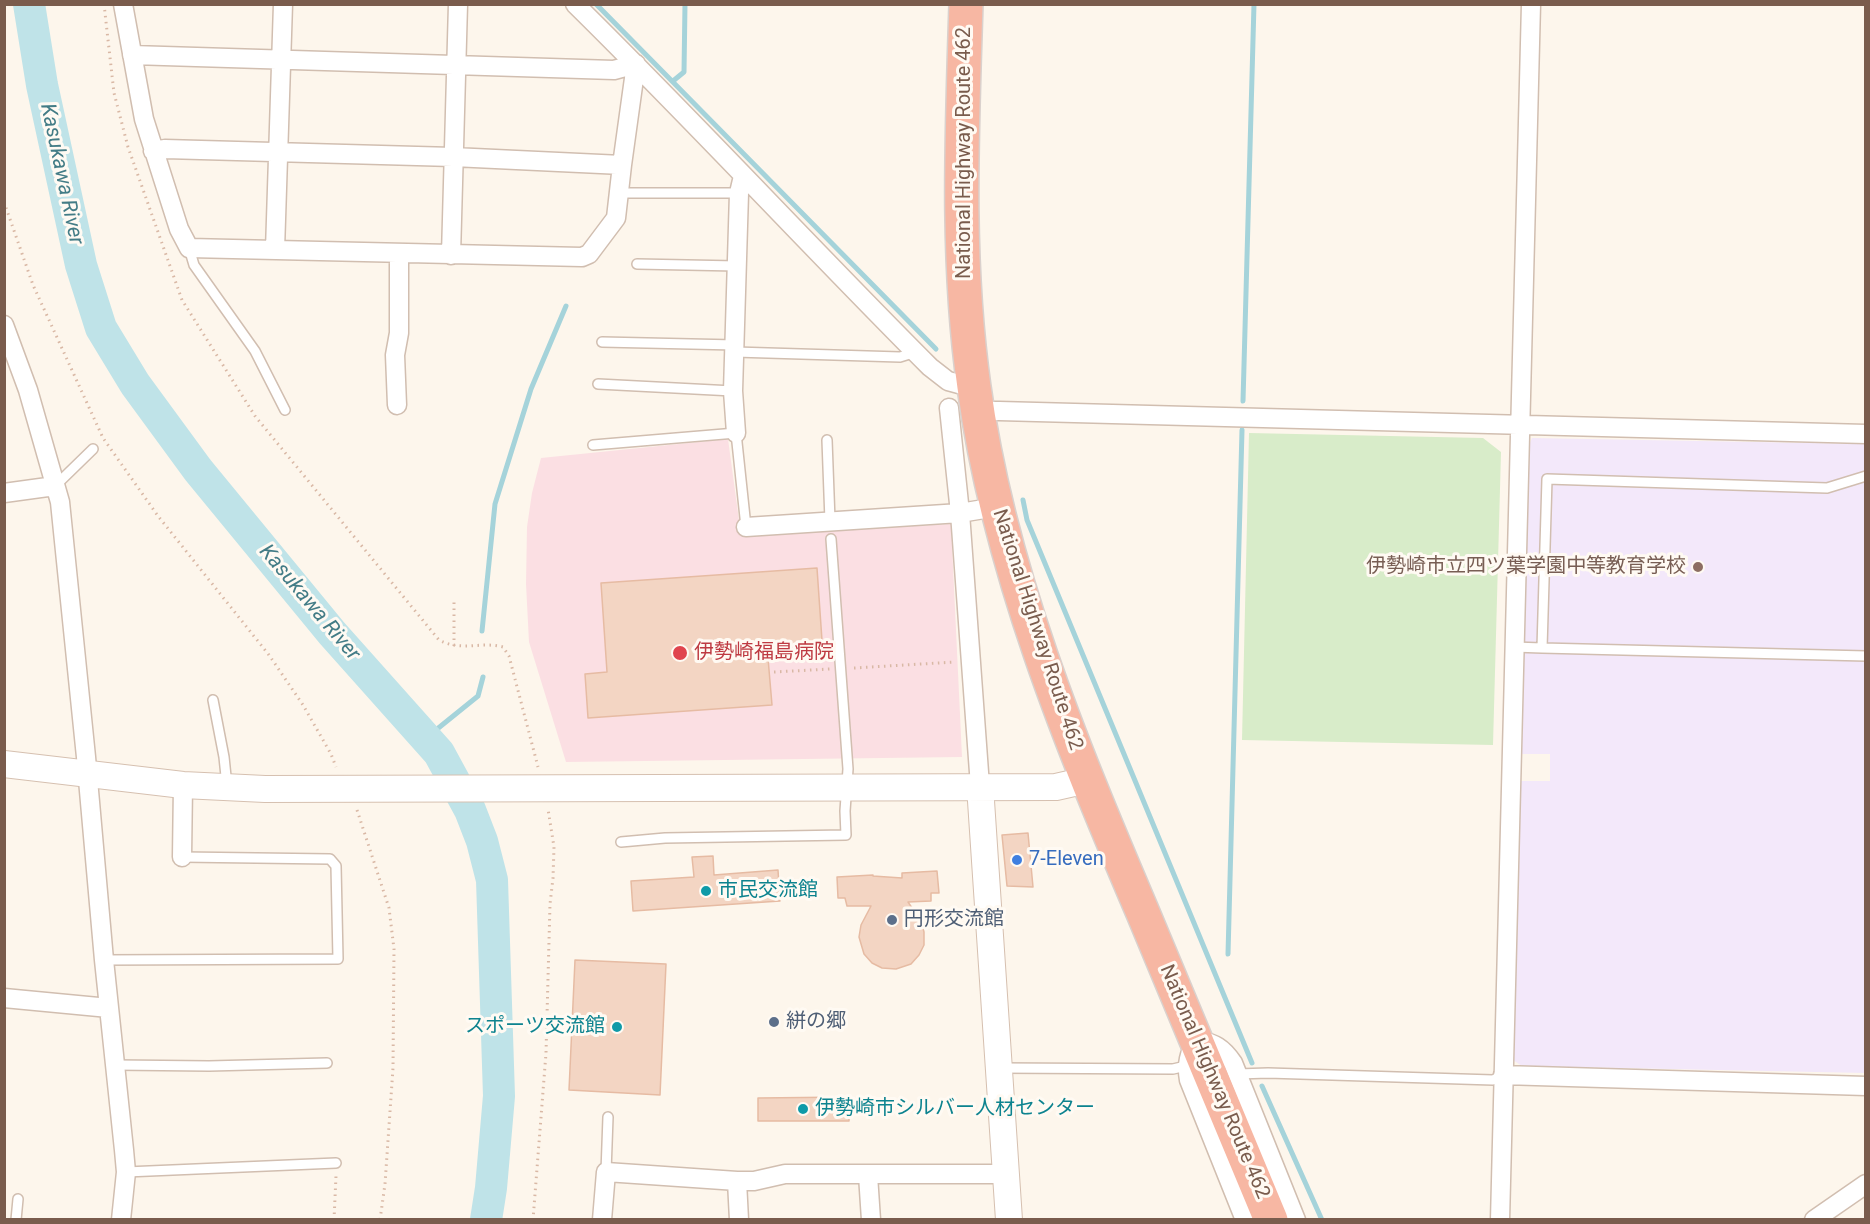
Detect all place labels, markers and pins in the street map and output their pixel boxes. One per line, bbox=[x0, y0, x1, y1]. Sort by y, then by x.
place label: 伊勢崎市立四ツ葉学園中等教育学校 bbox=[1366, 555, 1686, 579]
marker: 伊勢崎市立四ツ葉学園中等教育学校 bbox=[1691, 560, 1705, 574]
place label: 伊勢崎福島病院 bbox=[694, 641, 834, 665]
marker: 伊勢崎福島病院 bbox=[671, 644, 689, 662]
place label: 7-Eleven bbox=[1029, 848, 1104, 872]
marker: 7-Eleven bbox=[1010, 853, 1024, 867]
place label: 市民交流館 bbox=[718, 879, 818, 903]
marker: 市民交流館 bbox=[699, 884, 713, 898]
place label: 円形交流館 bbox=[904, 908, 1004, 932]
marker: 円形交流館 bbox=[885, 913, 899, 927]
place label: 絣の郷 bbox=[786, 1010, 846, 1034]
place label: スポーツ交流館 bbox=[465, 1015, 605, 1039]
marker: 絣の郷 bbox=[767, 1015, 781, 1029]
marker: スポーツ交流館 bbox=[610, 1020, 624, 1034]
place label: 伊勢崎市シルバー人材センター bbox=[815, 1097, 1095, 1121]
marker: 伊勢崎市シルバー人材センター bbox=[796, 1102, 810, 1116]

